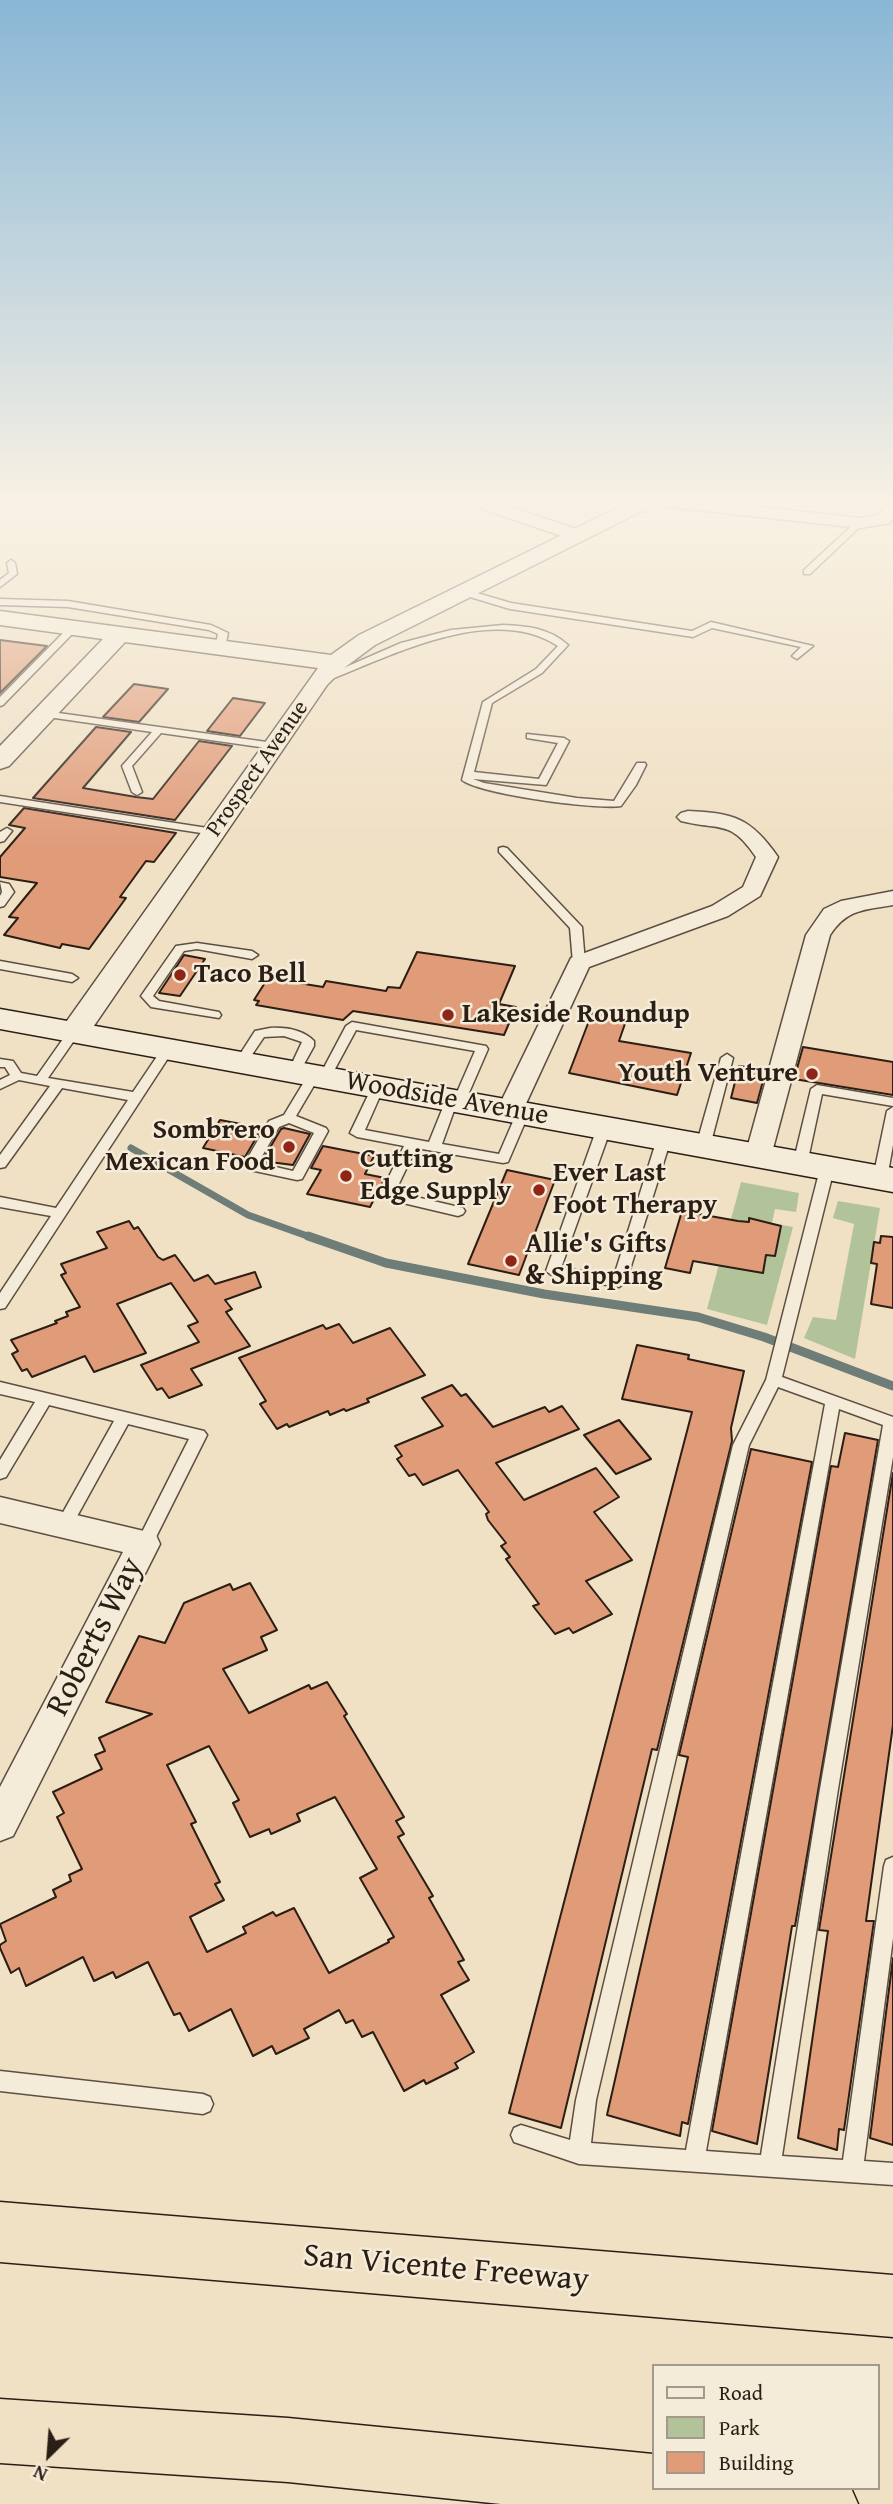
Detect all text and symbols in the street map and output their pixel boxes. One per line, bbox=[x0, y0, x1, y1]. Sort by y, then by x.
street label: Prospect Avenue bbox=[201, 696, 315, 842]
place label: Taco Bell bbox=[194, 958, 306, 992]
marker: Taco Bell bbox=[172, 967, 188, 983]
place label: Lakeside Roundup bbox=[462, 998, 690, 1032]
marker: Lakeside Roundup bbox=[440, 1007, 456, 1023]
place label: Youth Venture bbox=[618, 1057, 798, 1091]
street label: Woodside Avenue bbox=[343, 1065, 551, 1133]
marker: Youth Venture bbox=[804, 1066, 820, 1082]
place label: Sombrero Mexican Food bbox=[105, 1114, 275, 1180]
marker: Sombrero Mexican Food bbox=[281, 1139, 297, 1155]
place label: Cutting Edge Supply bbox=[360, 1143, 511, 1209]
place label: Ever Last Foot Therapy bbox=[553, 1157, 717, 1223]
marker: Cutting Edge Supply bbox=[338, 1168, 354, 1184]
marker: Ever Last Foot Therapy bbox=[531, 1182, 547, 1198]
place label: Allie's Gifts & Shipping bbox=[525, 1228, 667, 1294]
marker: Allie's Gifts & Shipping bbox=[503, 1253, 519, 1269]
street label: Roberts Way bbox=[39, 1551, 153, 1723]
street label: San Vicente Freeway bbox=[302, 2237, 590, 2301]
legend bbox=[652, 2364, 879, 2490]
text: Road bbox=[719, 2377, 763, 2408]
text: Park bbox=[719, 2412, 760, 2443]
north arrow bbox=[14, 2420, 84, 2490]
text: Building bbox=[719, 2447, 793, 2478]
text: N bbox=[28, 2459, 52, 2489]

